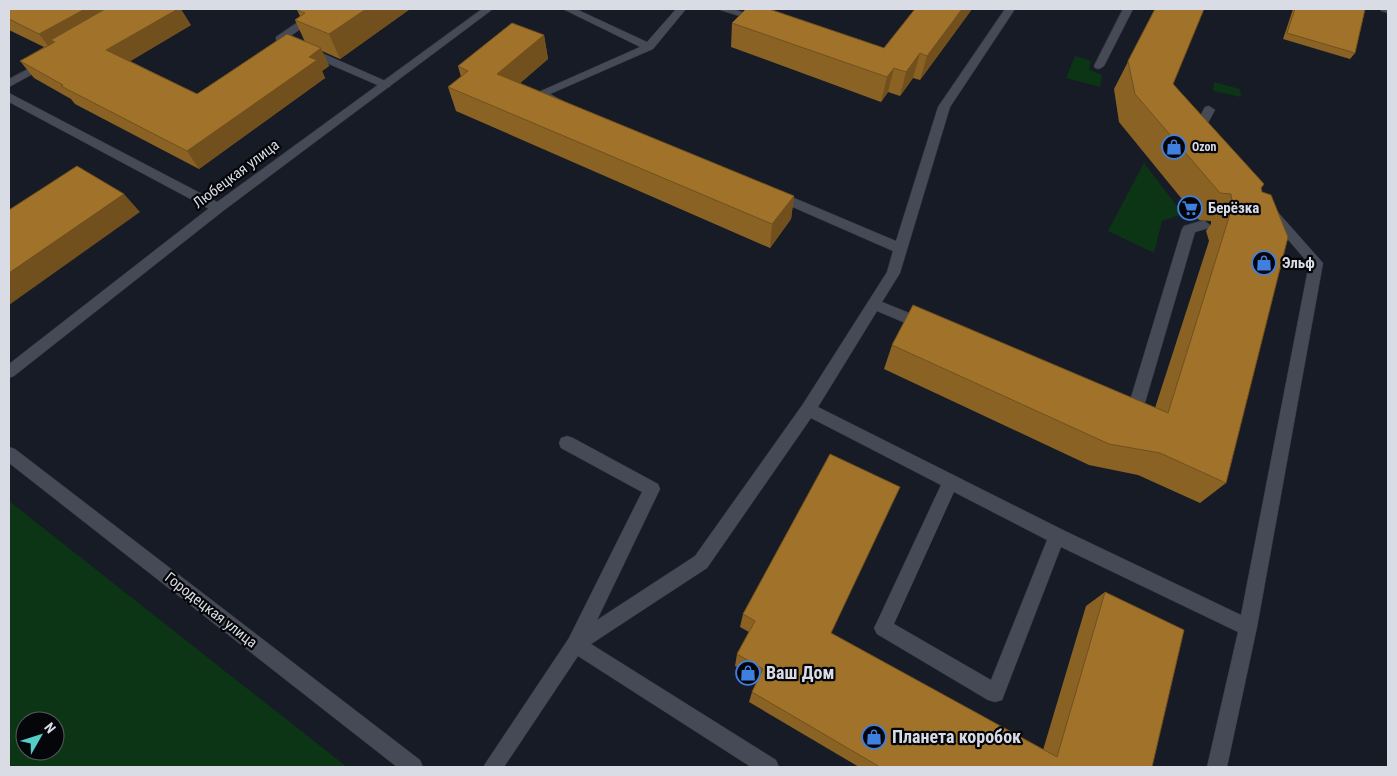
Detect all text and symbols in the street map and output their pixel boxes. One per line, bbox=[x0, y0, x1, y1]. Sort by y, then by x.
shop icon: Ozon bbox=[1161, 134, 1187, 160]
street label: Любецкая улица bbox=[189, 136, 283, 212]
place label: Ozon bbox=[1192, 140, 1217, 154]
supermarket icon: Берёзка bbox=[1177, 195, 1203, 221]
place label: Берёзка bbox=[1208, 199, 1259, 217]
shop icon: Эльф bbox=[1251, 250, 1277, 276]
place label: Эльф bbox=[1282, 254, 1315, 272]
street label: Городецкая улица bbox=[161, 568, 261, 652]
shop icon: Ваш Дом bbox=[735, 660, 761, 686]
place label: Ваш Дом bbox=[766, 662, 834, 683]
north arrow bbox=[15, 711, 65, 761]
text: N bbox=[41, 719, 59, 736]
shop icon: Планета коробок bbox=[861, 724, 887, 750]
place label: Планета коробок bbox=[892, 726, 1021, 747]

